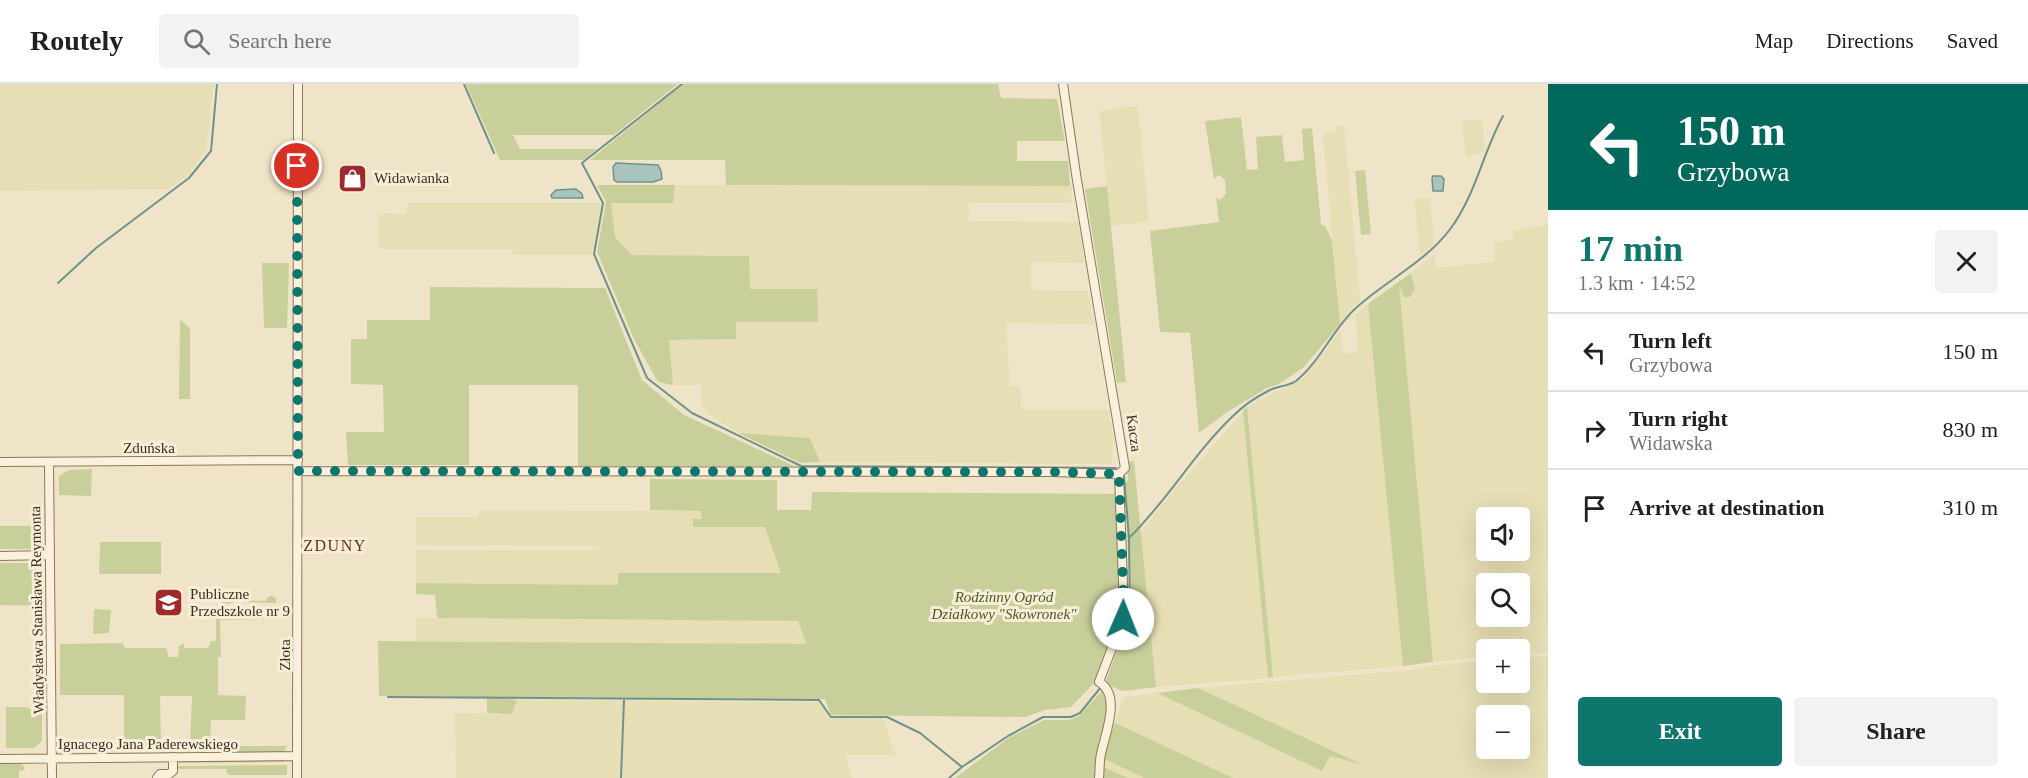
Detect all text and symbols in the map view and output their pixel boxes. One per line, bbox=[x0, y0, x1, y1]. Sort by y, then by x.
search box bbox=[159, 14, 579, 68]
text: Routely bbox=[30, 25, 123, 56]
icon: search bbox=[180, 25, 213, 58]
text: Search here bbox=[228, 28, 332, 53]
text: Map bbox=[1755, 29, 1793, 53]
text: Directions bbox=[1826, 29, 1914, 53]
text: Saved bbox=[1947, 29, 1998, 53]
icon: left bbox=[1578, 108, 1656, 186]
text: 150 m bbox=[1677, 108, 1786, 154]
pin bbox=[271, 140, 322, 191]
icon: arrive bbox=[280, 149, 313, 182]
text: Grzybowa bbox=[1677, 157, 1789, 187]
shop icon: Widawianka bbox=[337, 162, 369, 194]
place label: Widawianka bbox=[374, 170, 450, 186]
text: 17 min bbox=[1578, 229, 1683, 269]
button: close bbox=[1935, 230, 1998, 293]
text: 1.3 km · 14:52 bbox=[1578, 272, 1696, 294]
text: Turn left bbox=[1629, 328, 1712, 353]
icon: left bbox=[1578, 336, 1611, 369]
text: 150 m bbox=[1942, 339, 1998, 364]
text: Grzybowa bbox=[1629, 354, 1712, 376]
text: Turn right bbox=[1629, 406, 1728, 431]
street label: Kacza bbox=[1123, 413, 1145, 453]
icon: right bbox=[1578, 414, 1611, 447]
text: 830 m bbox=[1942, 417, 1998, 442]
text: Widawska bbox=[1629, 432, 1713, 454]
street label: Zduńska bbox=[123, 440, 175, 456]
icon: arrive bbox=[1578, 492, 1611, 525]
text: Arrive at destination bbox=[1629, 495, 1825, 520]
text: 310 m bbox=[1942, 495, 1998, 520]
street label: Władysława Stanisława Reymonta bbox=[27, 505, 47, 714]
map controls bbox=[1476, 507, 1530, 759]
button: sound bbox=[1476, 507, 1530, 561]
district label: ZDUNY bbox=[303, 537, 367, 554]
button: search bbox=[1476, 573, 1530, 627]
place label: Publiczne Przedszkole nr 9 bbox=[190, 586, 290, 619]
school or university icon: Publiczne Przedszkole nr 9 bbox=[153, 587, 185, 619]
position arrow bbox=[1091, 587, 1155, 651]
park label: Rodzinny Ogród Działkowy "Skowronek" bbox=[931, 589, 1077, 622]
street label: Złota bbox=[277, 639, 293, 671]
button: + bbox=[1476, 639, 1530, 693]
button: Exit bbox=[1578, 697, 1782, 766]
button: Share bbox=[1794, 697, 1998, 766]
button: − bbox=[1476, 705, 1530, 759]
street label: Ignacego Jana Paderewskiego bbox=[58, 736, 238, 752]

